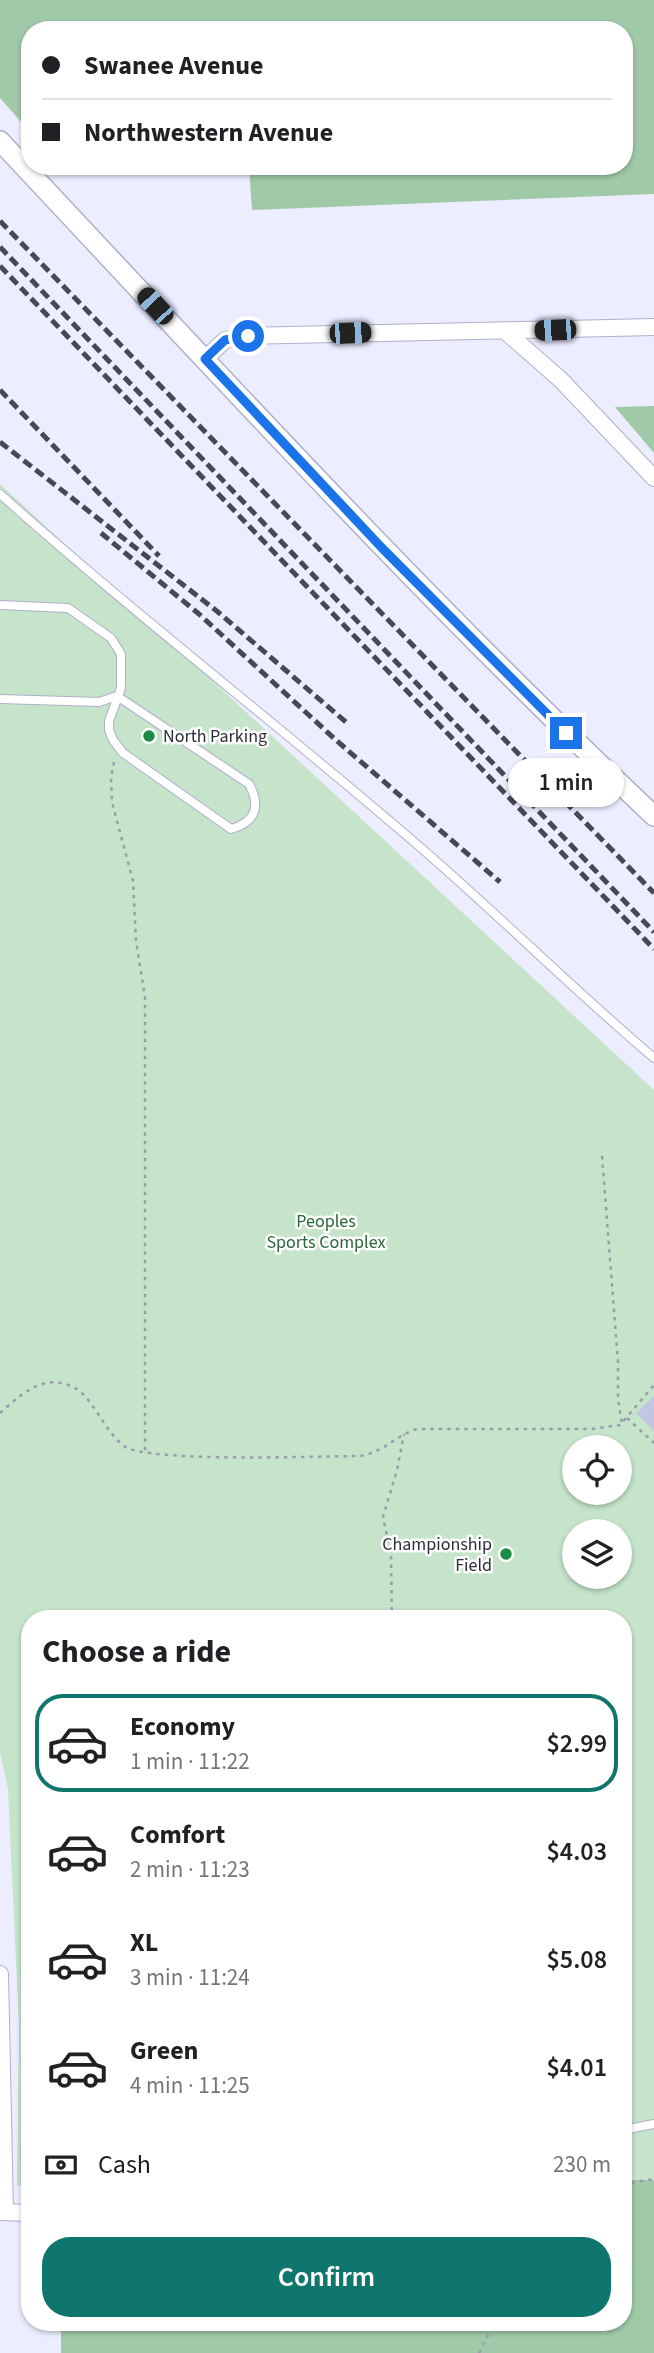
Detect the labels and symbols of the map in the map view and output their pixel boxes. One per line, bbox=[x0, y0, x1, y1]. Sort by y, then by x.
car bbox=[133, 283, 178, 329]
car bbox=[534, 319, 577, 341]
route start bbox=[232, 320, 264, 352]
car bbox=[329, 322, 372, 344]
route end bbox=[550, 717, 582, 749]
place label: North Parking bbox=[163, 724, 267, 749]
marker: North Parking bbox=[141, 728, 157, 744]
callout: 1 min bbox=[508, 758, 624, 806]
park label: Peoples Sports Complex bbox=[266, 1209, 386, 1255]
place label: Championship Field bbox=[382, 1532, 492, 1578]
marker: Championship Field bbox=[498, 1546, 514, 1562]

